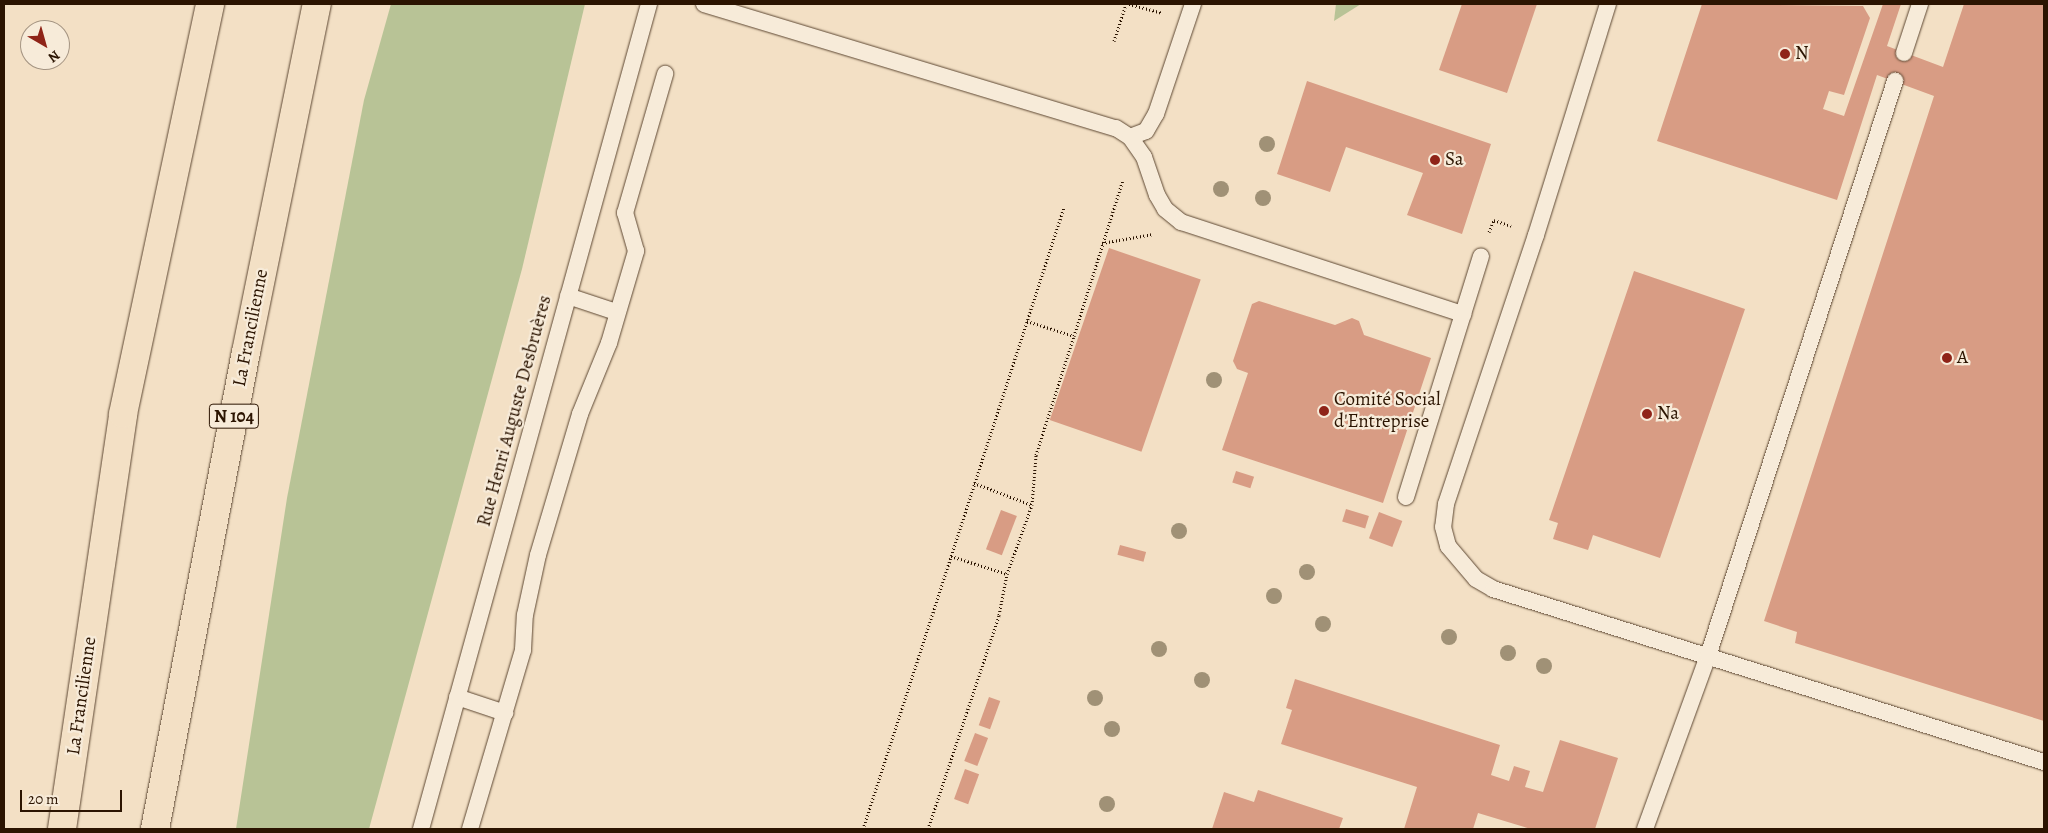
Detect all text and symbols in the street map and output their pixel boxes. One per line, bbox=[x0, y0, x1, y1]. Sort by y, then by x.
north arrow bbox=[20, 20, 70, 70]
place label: N bbox=[1795, 43, 1809, 65]
text: N bbox=[44, 46, 64, 67]
marker: N bbox=[1779, 48, 1791, 60]
place label: Sa bbox=[1445, 149, 1464, 171]
marker: Sa bbox=[1429, 154, 1441, 166]
street label: La Francilienne bbox=[228, 267, 274, 389]
street label: Rue Henri Auguste Desbruères bbox=[473, 293, 557, 529]
place label: A bbox=[1957, 347, 1968, 369]
marker: A bbox=[1941, 352, 1953, 364]
place label: Comité Social d'Entreprise bbox=[1334, 389, 1441, 433]
road number: N 104 bbox=[208, 401, 260, 432]
place label: Na bbox=[1657, 403, 1679, 425]
marker: Comité Social d'Entreprise bbox=[1318, 405, 1330, 417]
marker: Na bbox=[1641, 408, 1653, 420]
street label: La Francilienne bbox=[62, 635, 102, 757]
scale bar bbox=[22, 780, 125, 812]
text: 20 m bbox=[28, 789, 59, 809]

